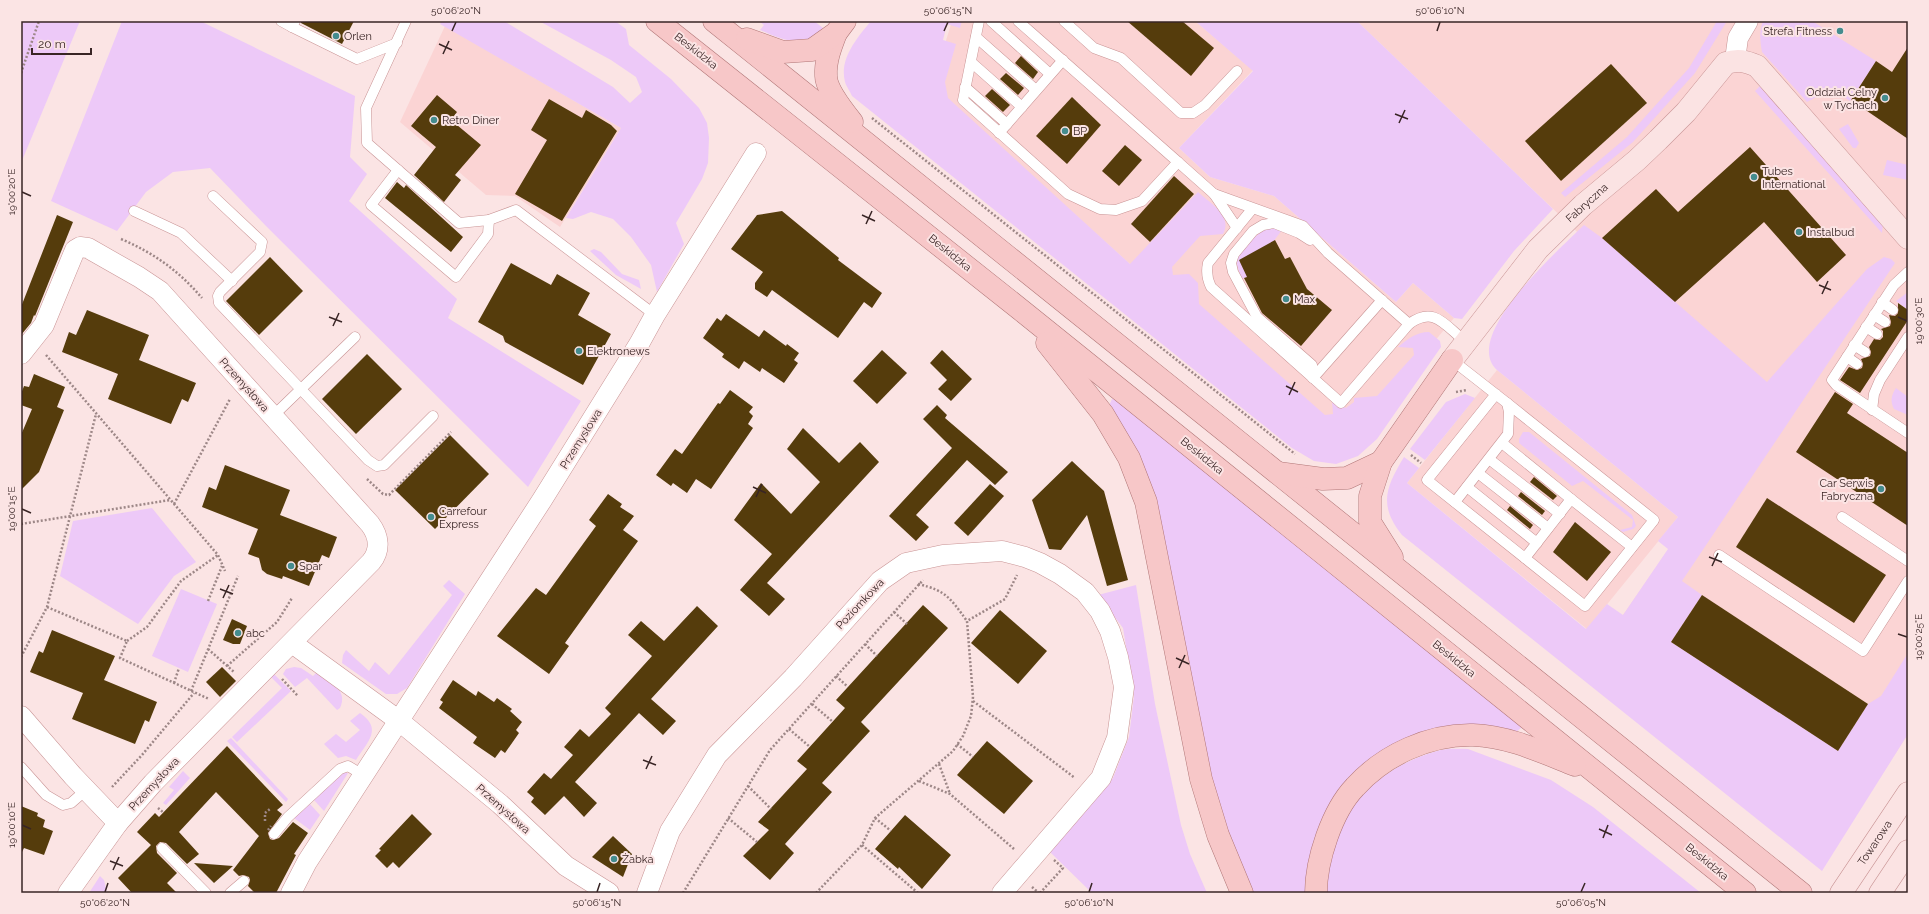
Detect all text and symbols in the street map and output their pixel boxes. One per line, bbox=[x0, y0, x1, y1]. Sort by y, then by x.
text: 50°06'20"N bbox=[431, 5, 481, 16]
text: 50°06'15"N bbox=[924, 5, 972, 16]
text: 50°06'10"N bbox=[1416, 5, 1464, 16]
place label: Strefa Fitness bbox=[1763, 25, 1832, 38]
marker: Strefa Fitness bbox=[1835, 26, 1845, 36]
scale bar bbox=[32, 30, 91, 56]
place label: Orlen bbox=[344, 30, 372, 43]
street label: Beskidzka bbox=[672, 30, 720, 72]
marker: Orlen bbox=[331, 31, 341, 41]
text: 20 m bbox=[38, 37, 66, 51]
place label: Oddział Celny w Tychach bbox=[1806, 86, 1877, 112]
marker: Oddział Celny w Tychach bbox=[1880, 93, 1890, 103]
place label: Retro Diner bbox=[442, 114, 499, 127]
marker: Retro Diner bbox=[429, 115, 439, 125]
place label: BP bbox=[1073, 125, 1087, 138]
marker: BP bbox=[1060, 126, 1070, 136]
place label: Tubes International bbox=[1762, 165, 1825, 191]
text: 19°00'20"E bbox=[6, 169, 17, 215]
marker: Tubes International bbox=[1749, 172, 1759, 182]
street label: Fabryczna bbox=[1563, 181, 1611, 225]
place label: Instalbud bbox=[1807, 226, 1854, 239]
marker: Instalbud bbox=[1794, 227, 1804, 237]
street label: Beskidzka bbox=[926, 232, 974, 274]
place label: Max bbox=[1294, 293, 1316, 306]
marker: Max bbox=[1281, 294, 1291, 304]
text: 19°00'30"E bbox=[1913, 298, 1924, 344]
place label: Elektronews bbox=[587, 345, 650, 358]
marker: Elektronews bbox=[574, 346, 584, 356]
street label: Przemysłowa bbox=[216, 355, 272, 415]
street label: Przemysłowa bbox=[557, 407, 605, 471]
street label: Beskidzka bbox=[1178, 435, 1226, 477]
place label: Car Serwis Fabryczna bbox=[1819, 477, 1873, 503]
marker: Car Serwis Fabryczna bbox=[1876, 484, 1886, 494]
text: 19°00'15"E bbox=[6, 486, 17, 532]
place label: Carrefour Express bbox=[439, 505, 487, 531]
marker: Carrefour Express bbox=[426, 512, 436, 522]
place label: Spar bbox=[299, 560, 322, 573]
marker: Spar bbox=[286, 561, 296, 571]
street label: Poziomkowa bbox=[833, 576, 887, 632]
text: 19°00'25"E bbox=[1913, 614, 1924, 660]
place label: abc bbox=[246, 627, 265, 640]
marker: abc bbox=[233, 628, 243, 638]
street label: Beskidzka bbox=[1430, 638, 1478, 680]
street label: Przemysłowa bbox=[126, 755, 182, 813]
street label: Przemysłowa bbox=[473, 781, 533, 837]
text: 19°00'10"E bbox=[6, 802, 17, 848]
street label: Towarowa bbox=[1855, 818, 1895, 868]
street label: Beskidzka bbox=[1683, 841, 1731, 883]
place label: Żabka bbox=[622, 853, 654, 866]
marker: Żabka bbox=[609, 854, 619, 864]
text: 50°06'20"N bbox=[80, 897, 130, 908]
text: 50°06'15"N bbox=[573, 897, 621, 908]
text: 50°06'10"N bbox=[1065, 897, 1113, 908]
text: 50°06'05"N bbox=[1556, 897, 1606, 908]

